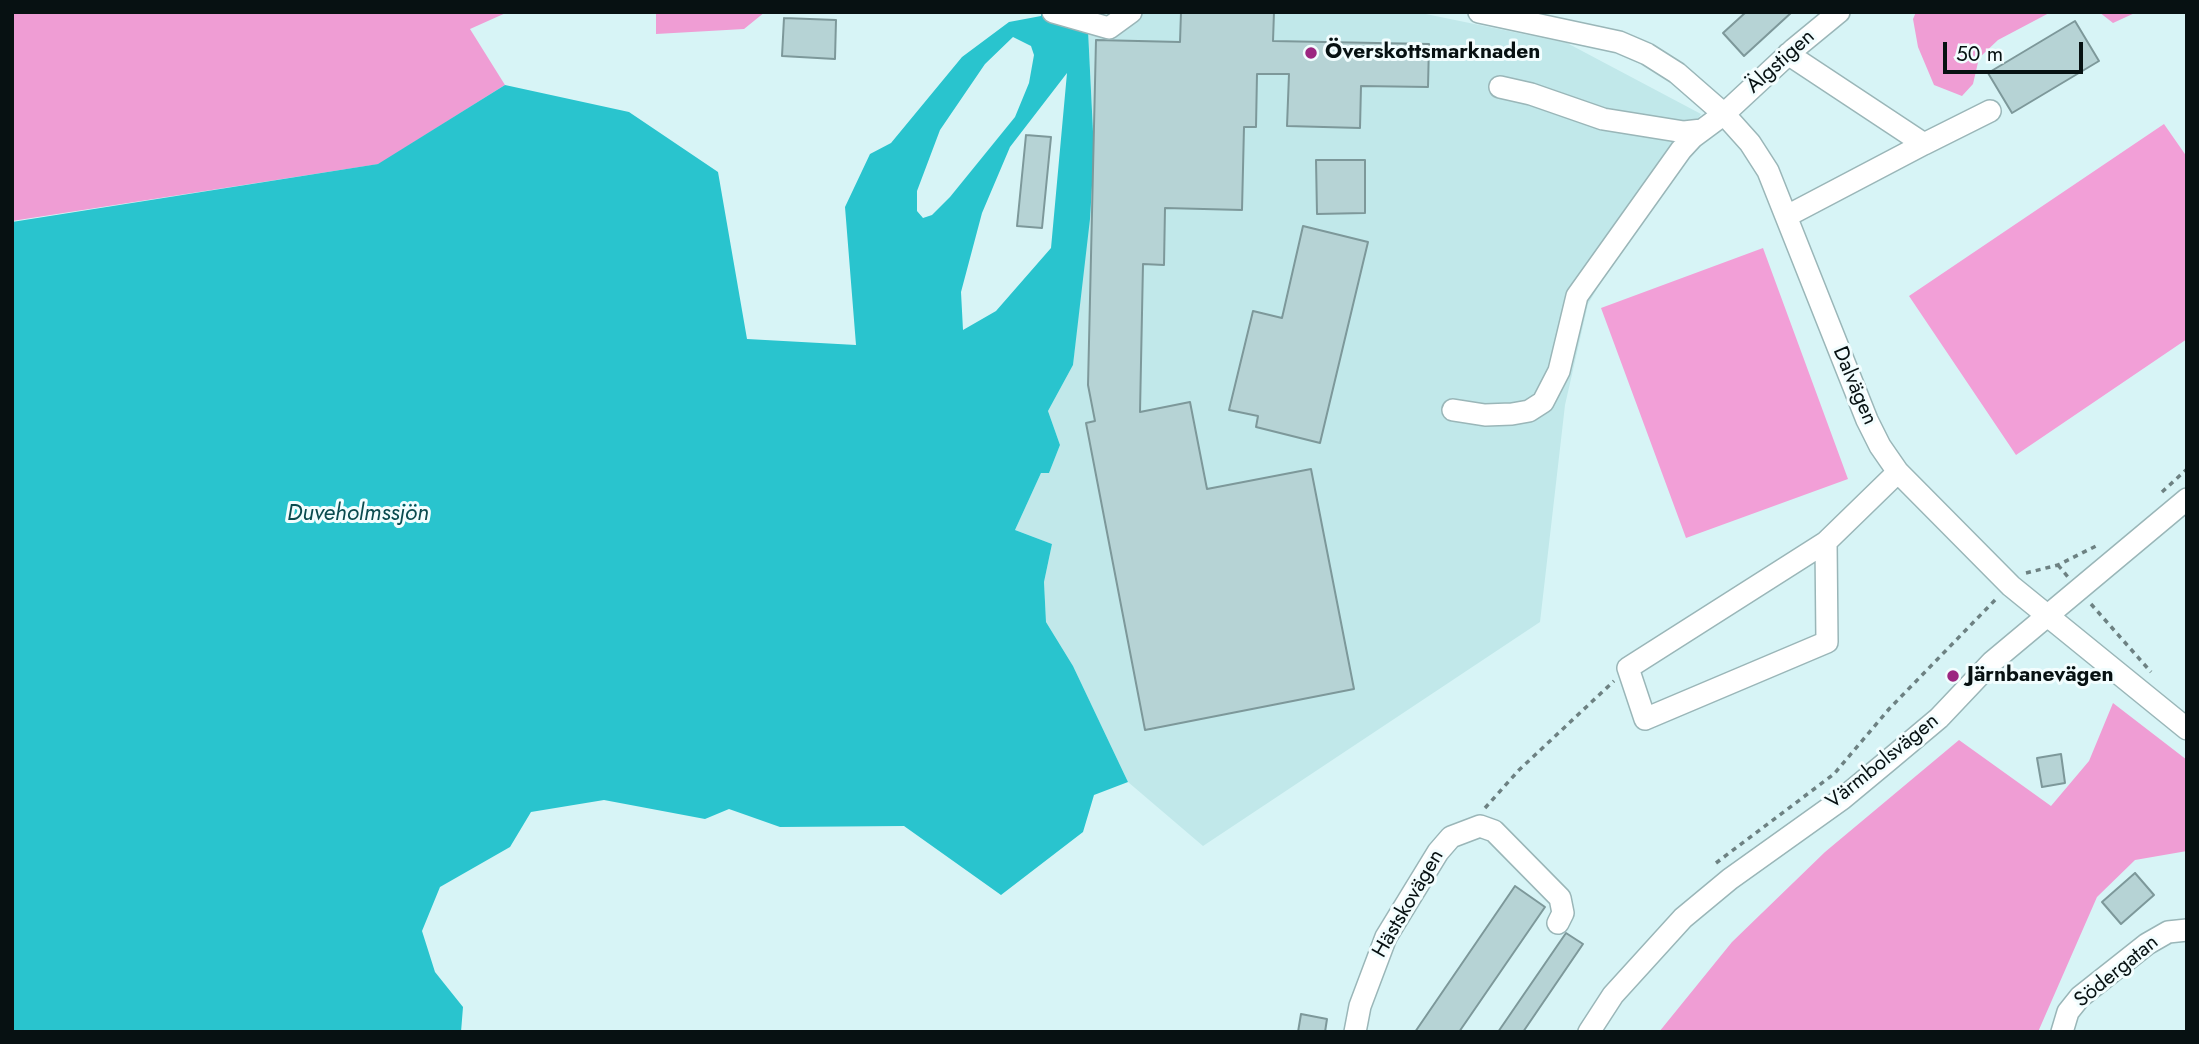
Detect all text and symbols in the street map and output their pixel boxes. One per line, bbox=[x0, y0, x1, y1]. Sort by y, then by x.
street label: Älgstigen bbox=[1742, 25, 1820, 99]
scale bar bbox=[1947, 28, 2087, 72]
text: 50 m bbox=[1956, 39, 2003, 69]
place label: Överskottsmarknaden bbox=[1325, 40, 1540, 66]
marker: Överskottsmarknaden bbox=[1303, 45, 1319, 61]
street label: Dalvägen bbox=[1826, 343, 1882, 429]
water label: Duveholmssjön bbox=[287, 500, 429, 528]
place label: Järnbanevägen bbox=[1967, 663, 2114, 689]
marker: Järnbanevägen bbox=[1945, 668, 1961, 684]
street label: Värmbolsvägen bbox=[1822, 709, 1944, 815]
street label: Hästskovägen bbox=[1368, 846, 1450, 962]
street label: Södergatan bbox=[2070, 930, 2164, 1014]

